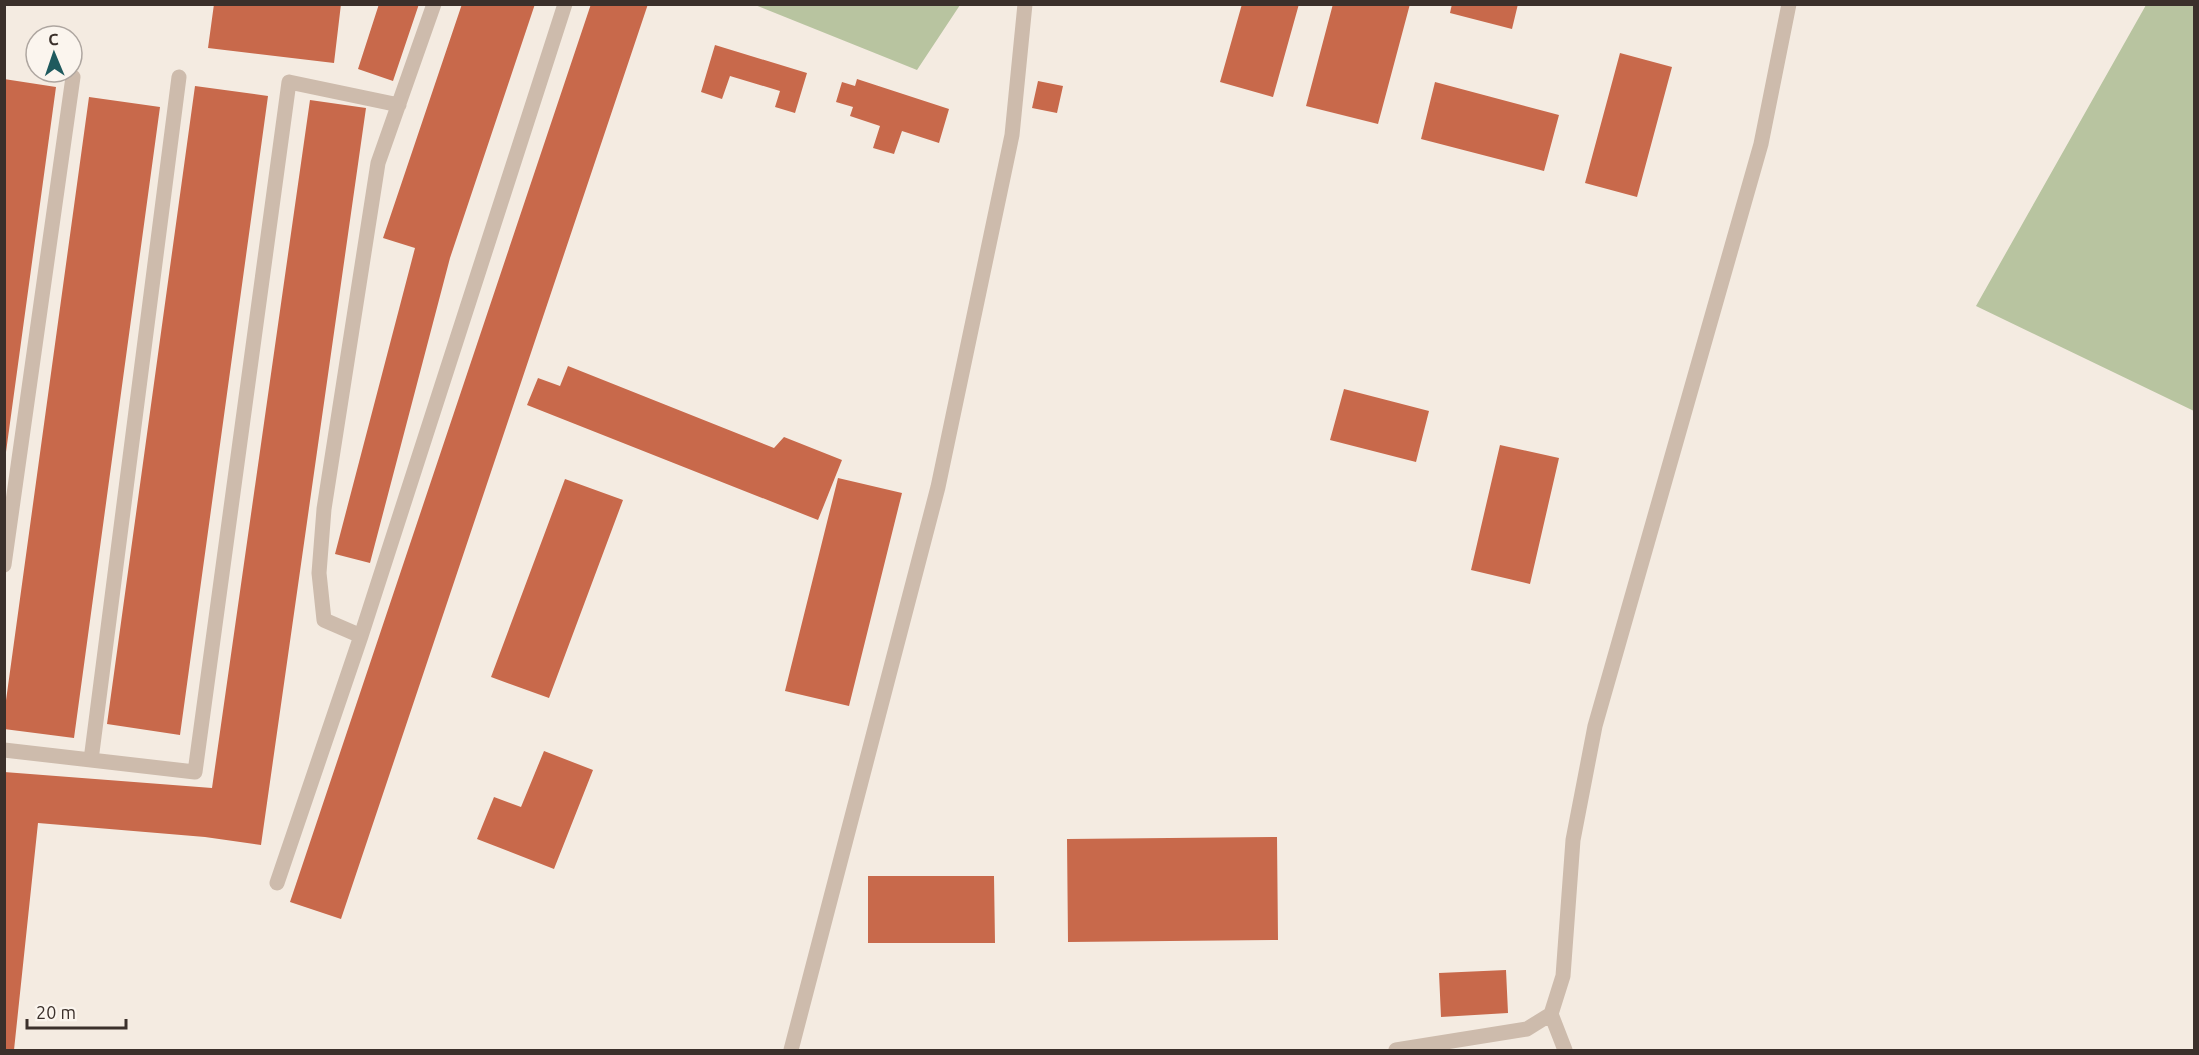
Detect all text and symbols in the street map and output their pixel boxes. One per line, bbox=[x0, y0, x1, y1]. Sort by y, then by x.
north arrow bbox=[24, 24, 84, 84]
text: С bbox=[48, 30, 59, 48]
scale bar bbox=[27, 992, 126, 1030]
text: 20 m bbox=[36, 1002, 76, 1022]

